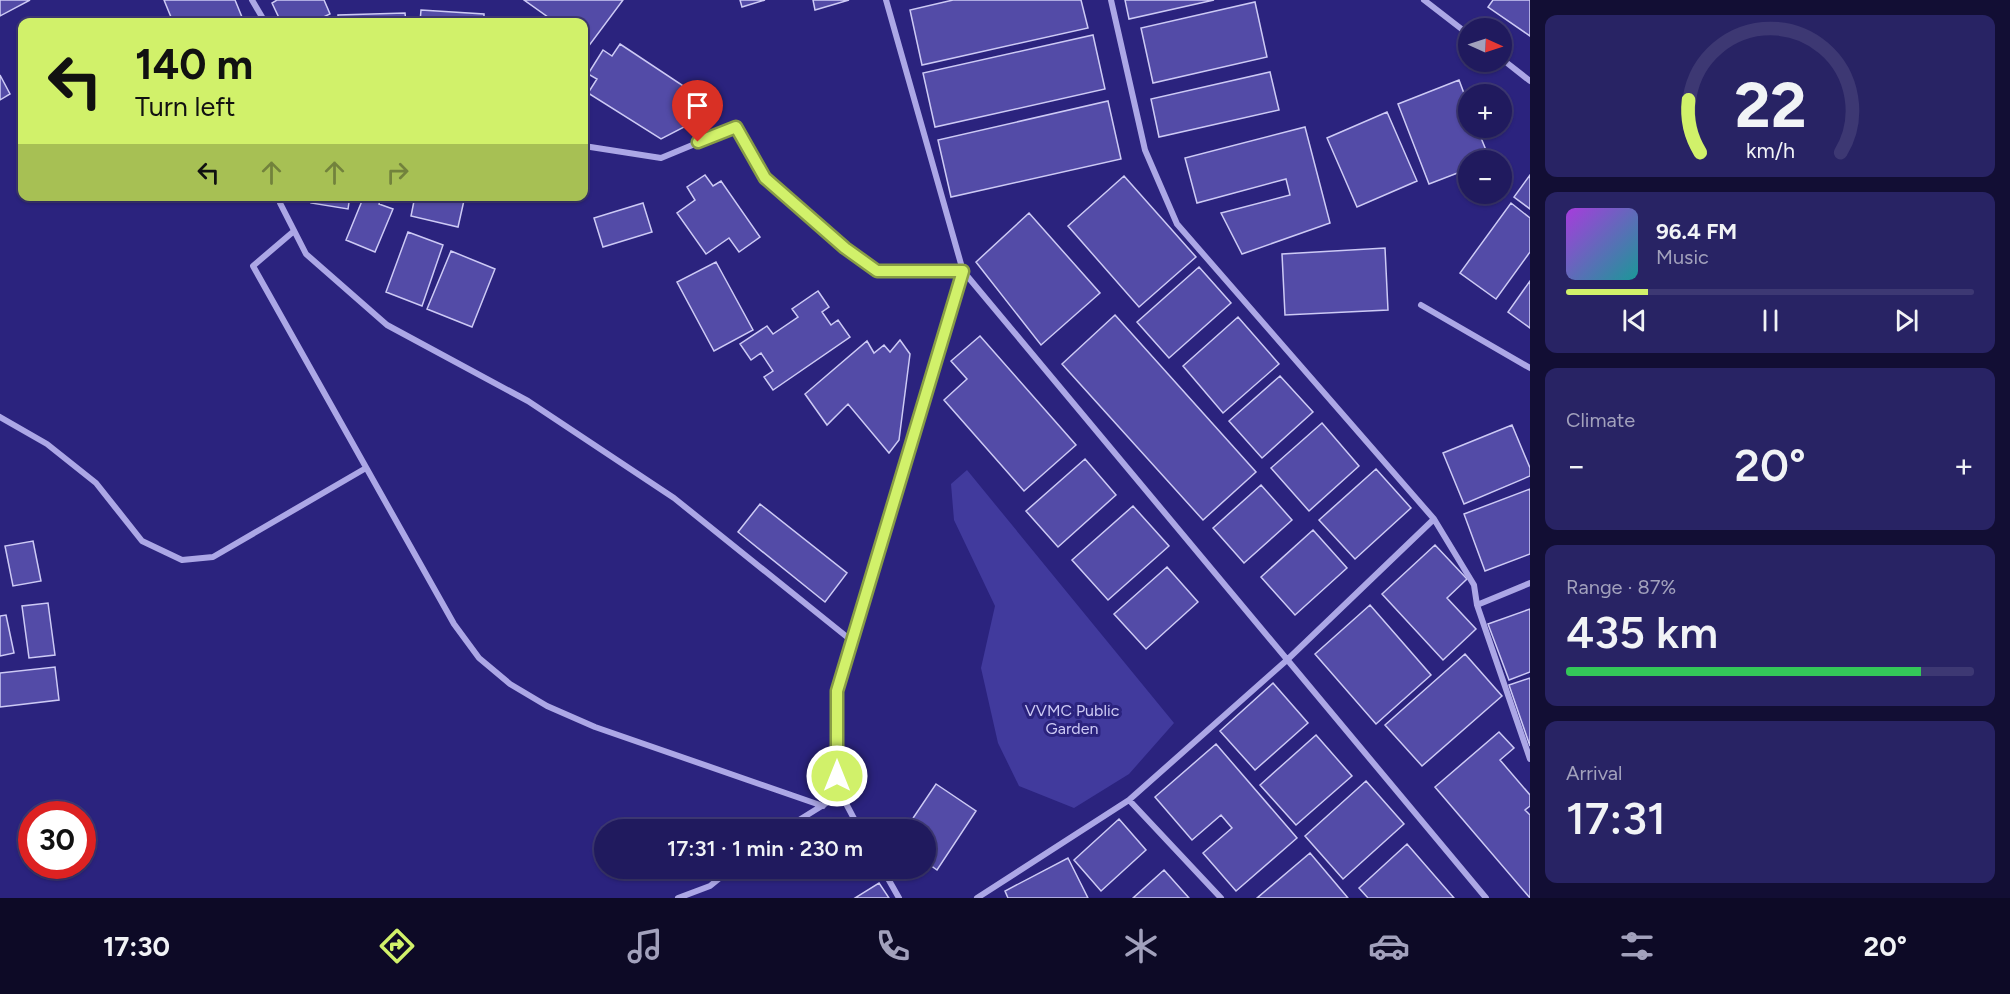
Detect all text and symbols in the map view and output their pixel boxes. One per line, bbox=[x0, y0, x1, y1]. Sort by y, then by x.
north arrow bbox=[1458, 18, 1512, 72]
map controls bbox=[1458, 18, 1512, 204]
text: 140 m bbox=[135, 39, 253, 90]
icon: left bbox=[36, 42, 114, 120]
text: 22 bbox=[1734, 68, 1806, 143]
pin bbox=[672, 80, 723, 142]
button: + bbox=[1458, 84, 1512, 138]
icon: arrive bbox=[681, 89, 714, 122]
text: Turn left bbox=[135, 90, 235, 123]
text: km/h bbox=[1746, 138, 1794, 163]
button: − bbox=[1458, 150, 1512, 204]
icon: left bbox=[192, 156, 225, 189]
icon: ahead bbox=[255, 156, 288, 189]
icon: ahead bbox=[318, 156, 351, 189]
icon: right bbox=[381, 156, 414, 189]
text: 96.4 FM bbox=[1656, 218, 1737, 245]
text: Music bbox=[1656, 245, 1709, 269]
icon: previous bbox=[1618, 304, 1651, 337]
icon: pause bbox=[1754, 304, 1787, 337]
icon: next bbox=[1890, 304, 1923, 337]
text: Climate bbox=[1566, 408, 1635, 432]
text: 20° bbox=[1734, 438, 1806, 492]
text: − bbox=[1566, 446, 1587, 485]
text: + bbox=[1953, 446, 1974, 485]
text: Range · 87% bbox=[1566, 575, 1676, 599]
text: 435 km bbox=[1566, 605, 1718, 659]
park label: VVMC Public Garden bbox=[1025, 701, 1120, 738]
position arrow bbox=[805, 744, 869, 808]
text: Arrival bbox=[1566, 761, 1622, 785]
text: 17:31 bbox=[1566, 791, 1666, 845]
speed limit sign: 30 bbox=[18, 801, 96, 879]
text: 17:31 · 1 min · 230 m bbox=[667, 835, 863, 862]
icon: directions bbox=[376, 925, 418, 967]
icon: music bbox=[624, 925, 666, 967]
icon: phone bbox=[872, 925, 914, 967]
icon: climate bbox=[1120, 925, 1162, 967]
icon: car bbox=[1368, 925, 1410, 967]
icon: filters bbox=[1616, 925, 1658, 967]
text: 17:30 bbox=[103, 930, 170, 963]
text: 20° bbox=[1864, 930, 1907, 963]

